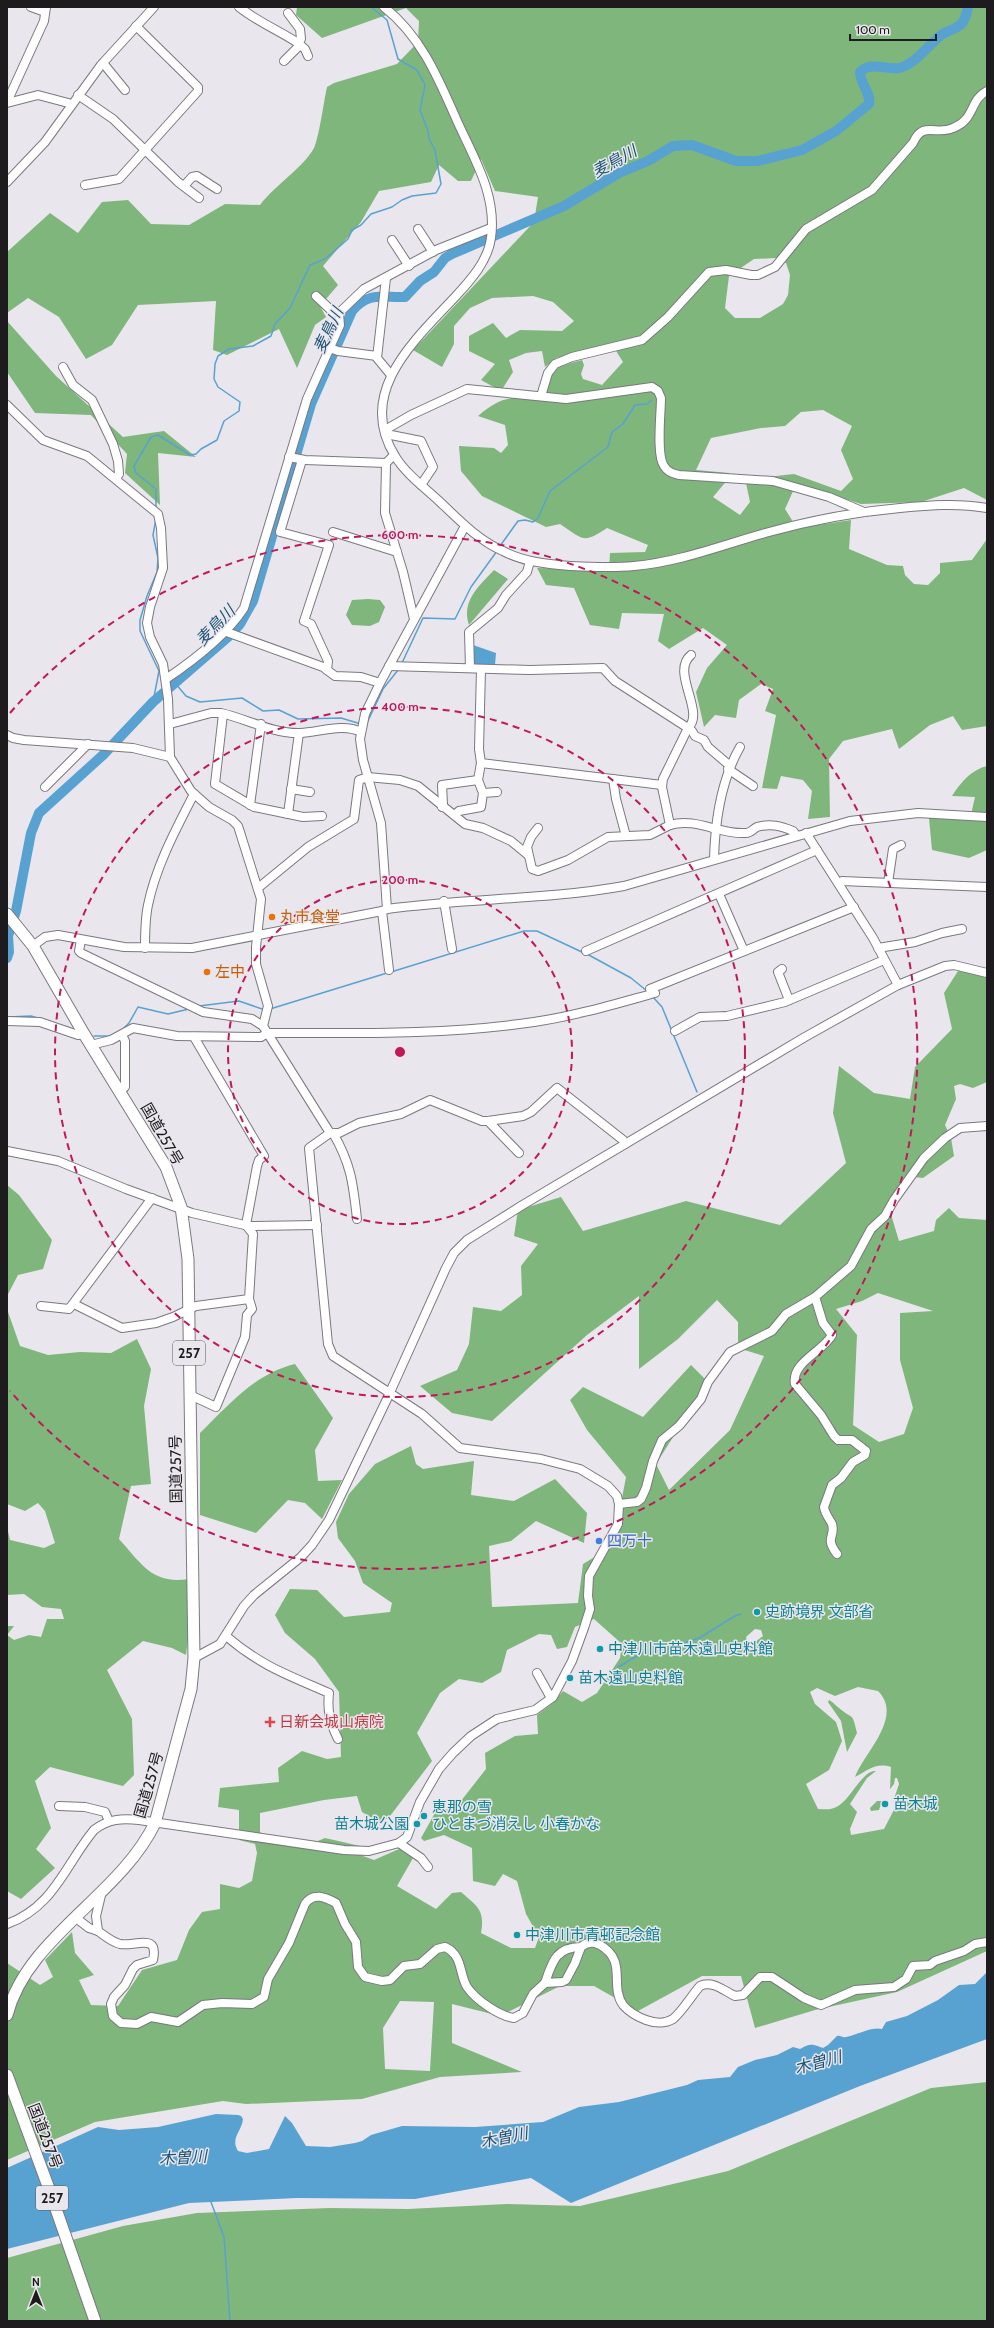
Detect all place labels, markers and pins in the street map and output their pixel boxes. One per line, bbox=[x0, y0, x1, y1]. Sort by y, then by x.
place label: 丸市食堂 bbox=[280, 908, 340, 926]
marker: 丸市食堂 bbox=[267, 912, 277, 922]
place label: 左中 bbox=[215, 963, 245, 981]
marker: 左中 bbox=[202, 967, 212, 977]
centre of rings bbox=[393, 1045, 407, 1059]
place label: 四万十 bbox=[607, 1532, 652, 1550]
marker: 四万十 bbox=[594, 1536, 604, 1546]
place label: 史跡境界 文部省 bbox=[765, 1603, 873, 1621]
marker: 史跡境界 文部省 bbox=[752, 1607, 762, 1617]
place label: 中津川市苗木遠山史料館 bbox=[608, 1640, 773, 1658]
marker: 中津川市苗木遠山史料館 bbox=[595, 1644, 605, 1654]
place label: 苗木遠山史料館 bbox=[578, 1669, 683, 1687]
marker: 苗木遠山史料館 bbox=[565, 1673, 575, 1683]
place label: 日新会城山病院 bbox=[279, 1713, 384, 1731]
marker: 日新会城山病院 bbox=[264, 1716, 276, 1728]
place label: 苗木城 bbox=[893, 1795, 938, 1813]
place label: 恵那の雪 ひとまづ消えし 小春かな bbox=[432, 1798, 600, 1833]
marker: 苗木城 bbox=[880, 1799, 890, 1809]
marker: 恵那の雪 ひとまづ消えし 小春かな bbox=[419, 1811, 429, 1821]
place label: 苗木城公園 bbox=[334, 1815, 409, 1833]
marker: 苗木城公園 bbox=[412, 1819, 422, 1829]
place label: 中津川市青邨記念館 bbox=[525, 1926, 660, 1944]
marker: 中津川市青邨記念館 bbox=[512, 1930, 522, 1940]

